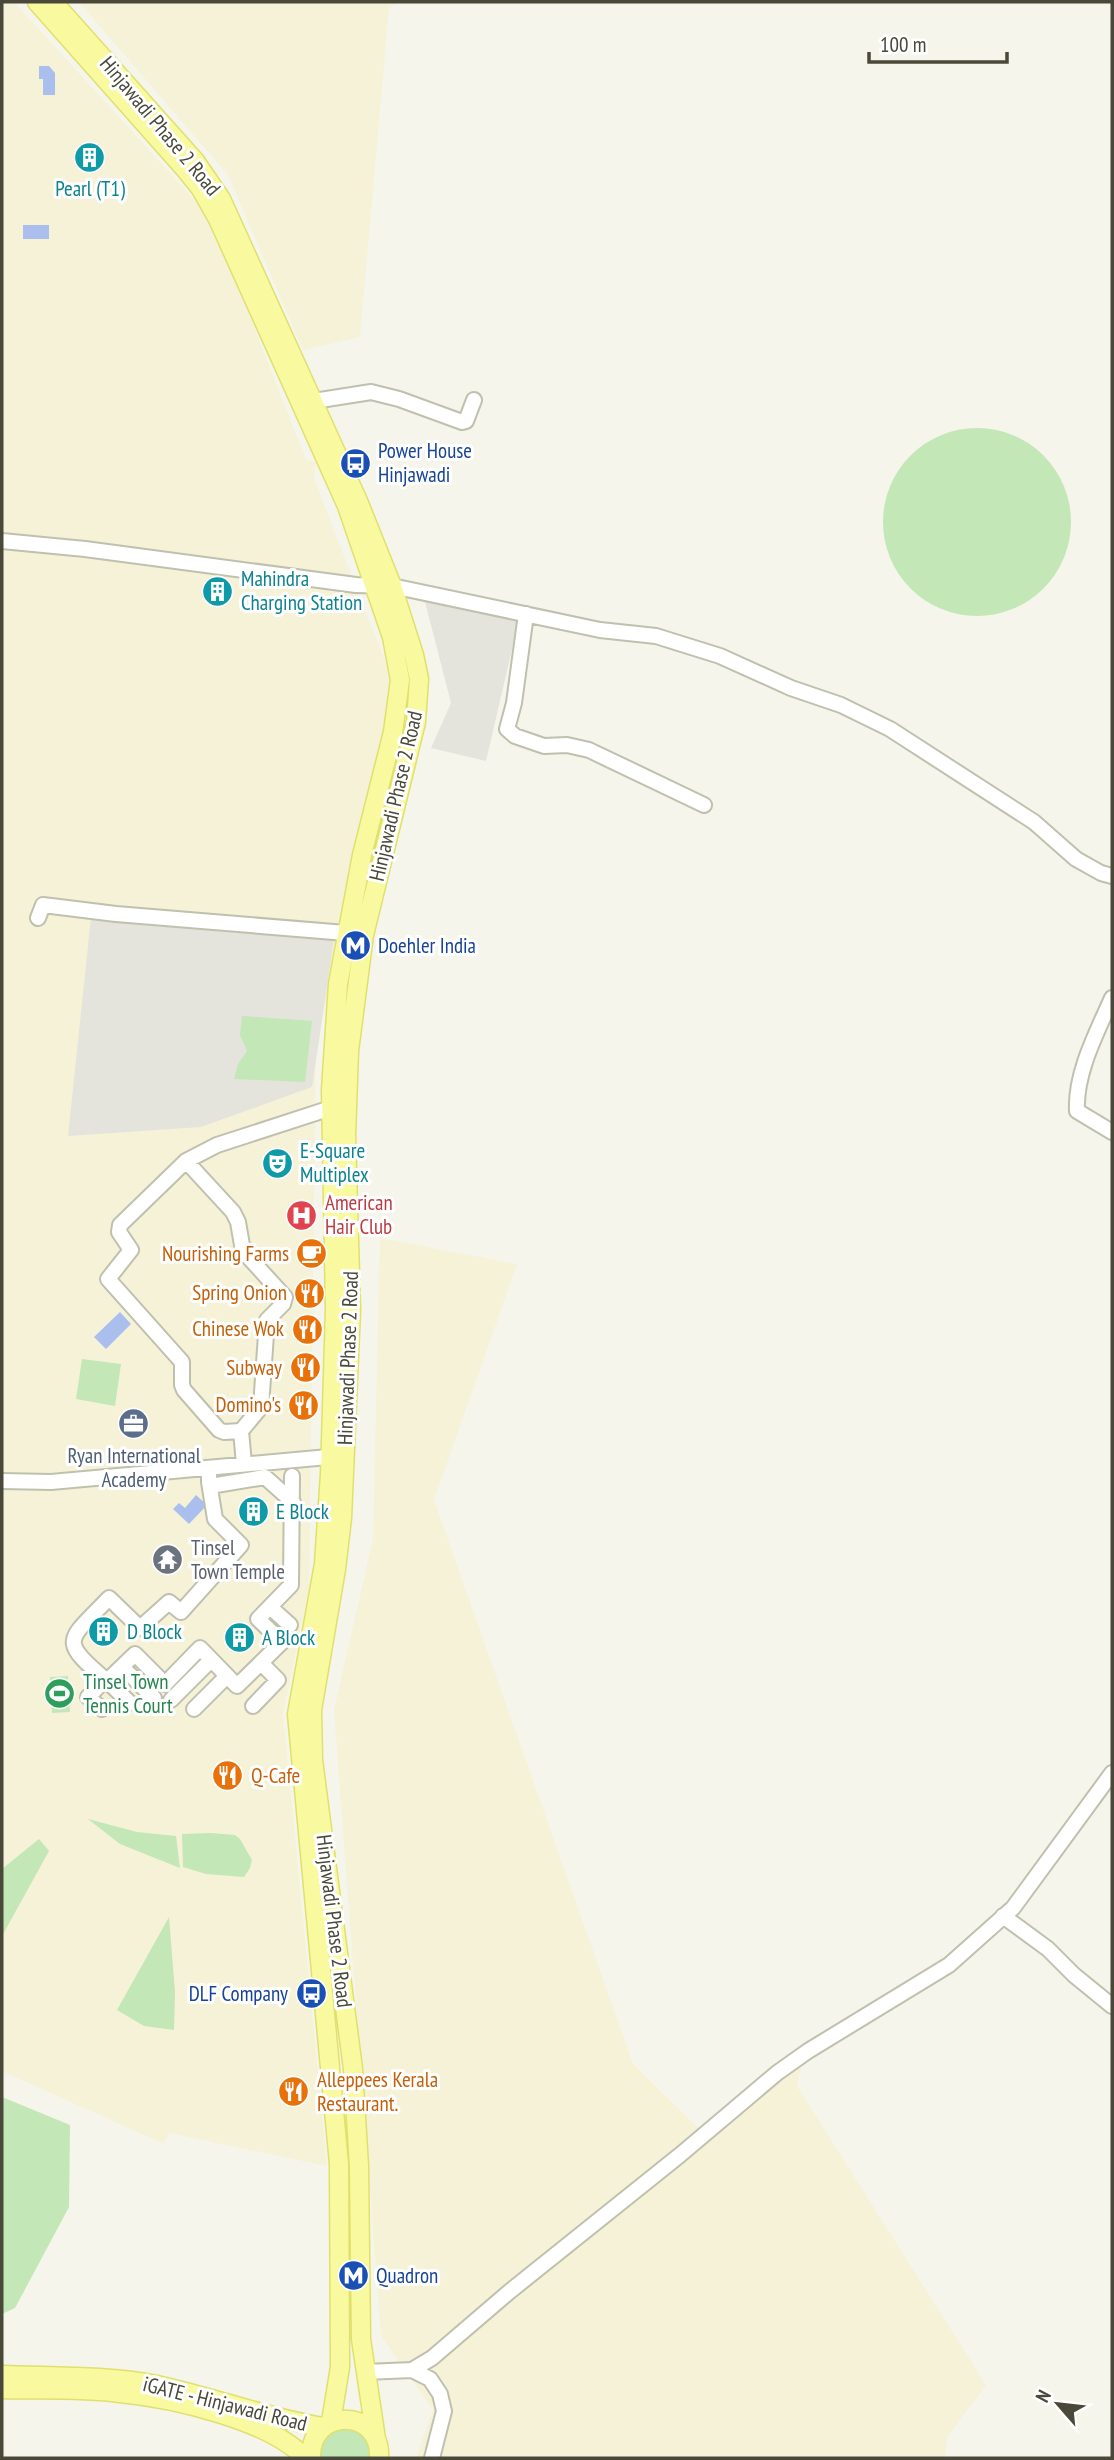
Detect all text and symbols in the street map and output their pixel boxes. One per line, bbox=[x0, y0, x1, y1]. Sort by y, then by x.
scale bar bbox=[869, 21, 1007, 65]
text: 100 m bbox=[880, 31, 926, 58]
street label: Hinjawadi Phase 2 Road bbox=[94, 50, 227, 201]
building icon: Pearl (T1) bbox=[73, 140, 107, 174]
place label: Pearl (T1) bbox=[55, 175, 125, 202]
place label: Power House Hinjawadi bbox=[378, 437, 472, 488]
bus stop icon: Power House Hinjawadi bbox=[338, 446, 372, 480]
place label: Mahindra Charging Station bbox=[241, 565, 362, 616]
building icon: Mahindra Charging Station bbox=[201, 574, 235, 608]
street label: Hinjawadi Phase 2 Road bbox=[363, 708, 428, 884]
metro station icon: Doehler India bbox=[338, 929, 372, 963]
place label: Doehler India bbox=[378, 932, 476, 959]
place label: E-Square Multiplex bbox=[300, 1137, 369, 1188]
theatre icon: E-Square Multiplex bbox=[260, 1146, 294, 1180]
place label: American Hair Club bbox=[325, 1189, 393, 1240]
hospital icon: American Hair Club bbox=[285, 1198, 319, 1232]
cafe icon: Nourishing Farms bbox=[295, 1237, 329, 1271]
place label: Nourishing Farms bbox=[162, 1240, 289, 1267]
street label: Hinjawadi Phase 2 Road bbox=[331, 1271, 364, 1445]
restaurant icon: Spring Onion bbox=[293, 1276, 327, 1310]
place label: Spring Onion bbox=[192, 1279, 287, 1306]
restaurant icon: Chinese Wok bbox=[290, 1312, 324, 1346]
place label: Chinese Wok bbox=[192, 1315, 284, 1342]
restaurant icon: Subway bbox=[288, 1351, 322, 1385]
place label: Subway bbox=[226, 1354, 282, 1381]
restaurant icon: Domino's bbox=[287, 1388, 321, 1422]
place label: Domino's bbox=[216, 1391, 281, 1418]
office icon: Ryan International Academy bbox=[117, 1407, 151, 1441]
place label: Ryan International Academy bbox=[67, 1442, 201, 1493]
building icon: E Block bbox=[236, 1495, 270, 1529]
place label: E Block bbox=[276, 1498, 329, 1525]
place label: Tinsel Town Temple bbox=[191, 1534, 285, 1585]
temple icon: Tinsel Town Temple bbox=[151, 1543, 185, 1577]
building icon: D Block bbox=[87, 1615, 121, 1649]
place label: D Block bbox=[127, 1618, 182, 1645]
building icon: A Block bbox=[222, 1621, 256, 1655]
place label: A Block bbox=[262, 1624, 315, 1651]
place label: Tinsel Town Tennis Court bbox=[83, 1668, 173, 1719]
sports icon: Tinsel Town Tennis Court bbox=[43, 1677, 77, 1711]
restaurant icon: Q-Cafe bbox=[211, 1759, 245, 1793]
place label: Q-Cafe bbox=[251, 1762, 300, 1789]
street label: Hinjawadi Phase 2 Road bbox=[310, 1833, 358, 2009]
bus stop icon: DLF Company bbox=[294, 1977, 328, 2011]
place label: DLF Company bbox=[189, 1980, 288, 2007]
place label: Alleppees Kerala Restaurant. bbox=[317, 2066, 438, 2117]
restaurant icon: Alleppees Kerala Restaurant. bbox=[277, 2075, 311, 2109]
metro station icon: Quadron bbox=[336, 2259, 370, 2293]
place label: Quadron bbox=[376, 2262, 438, 2289]
north arrow bbox=[1023, 2369, 1093, 2439]
street label: iGATE - Hinjawadi Road bbox=[140, 2370, 310, 2437]
text: N bbox=[1030, 2386, 1056, 2406]

